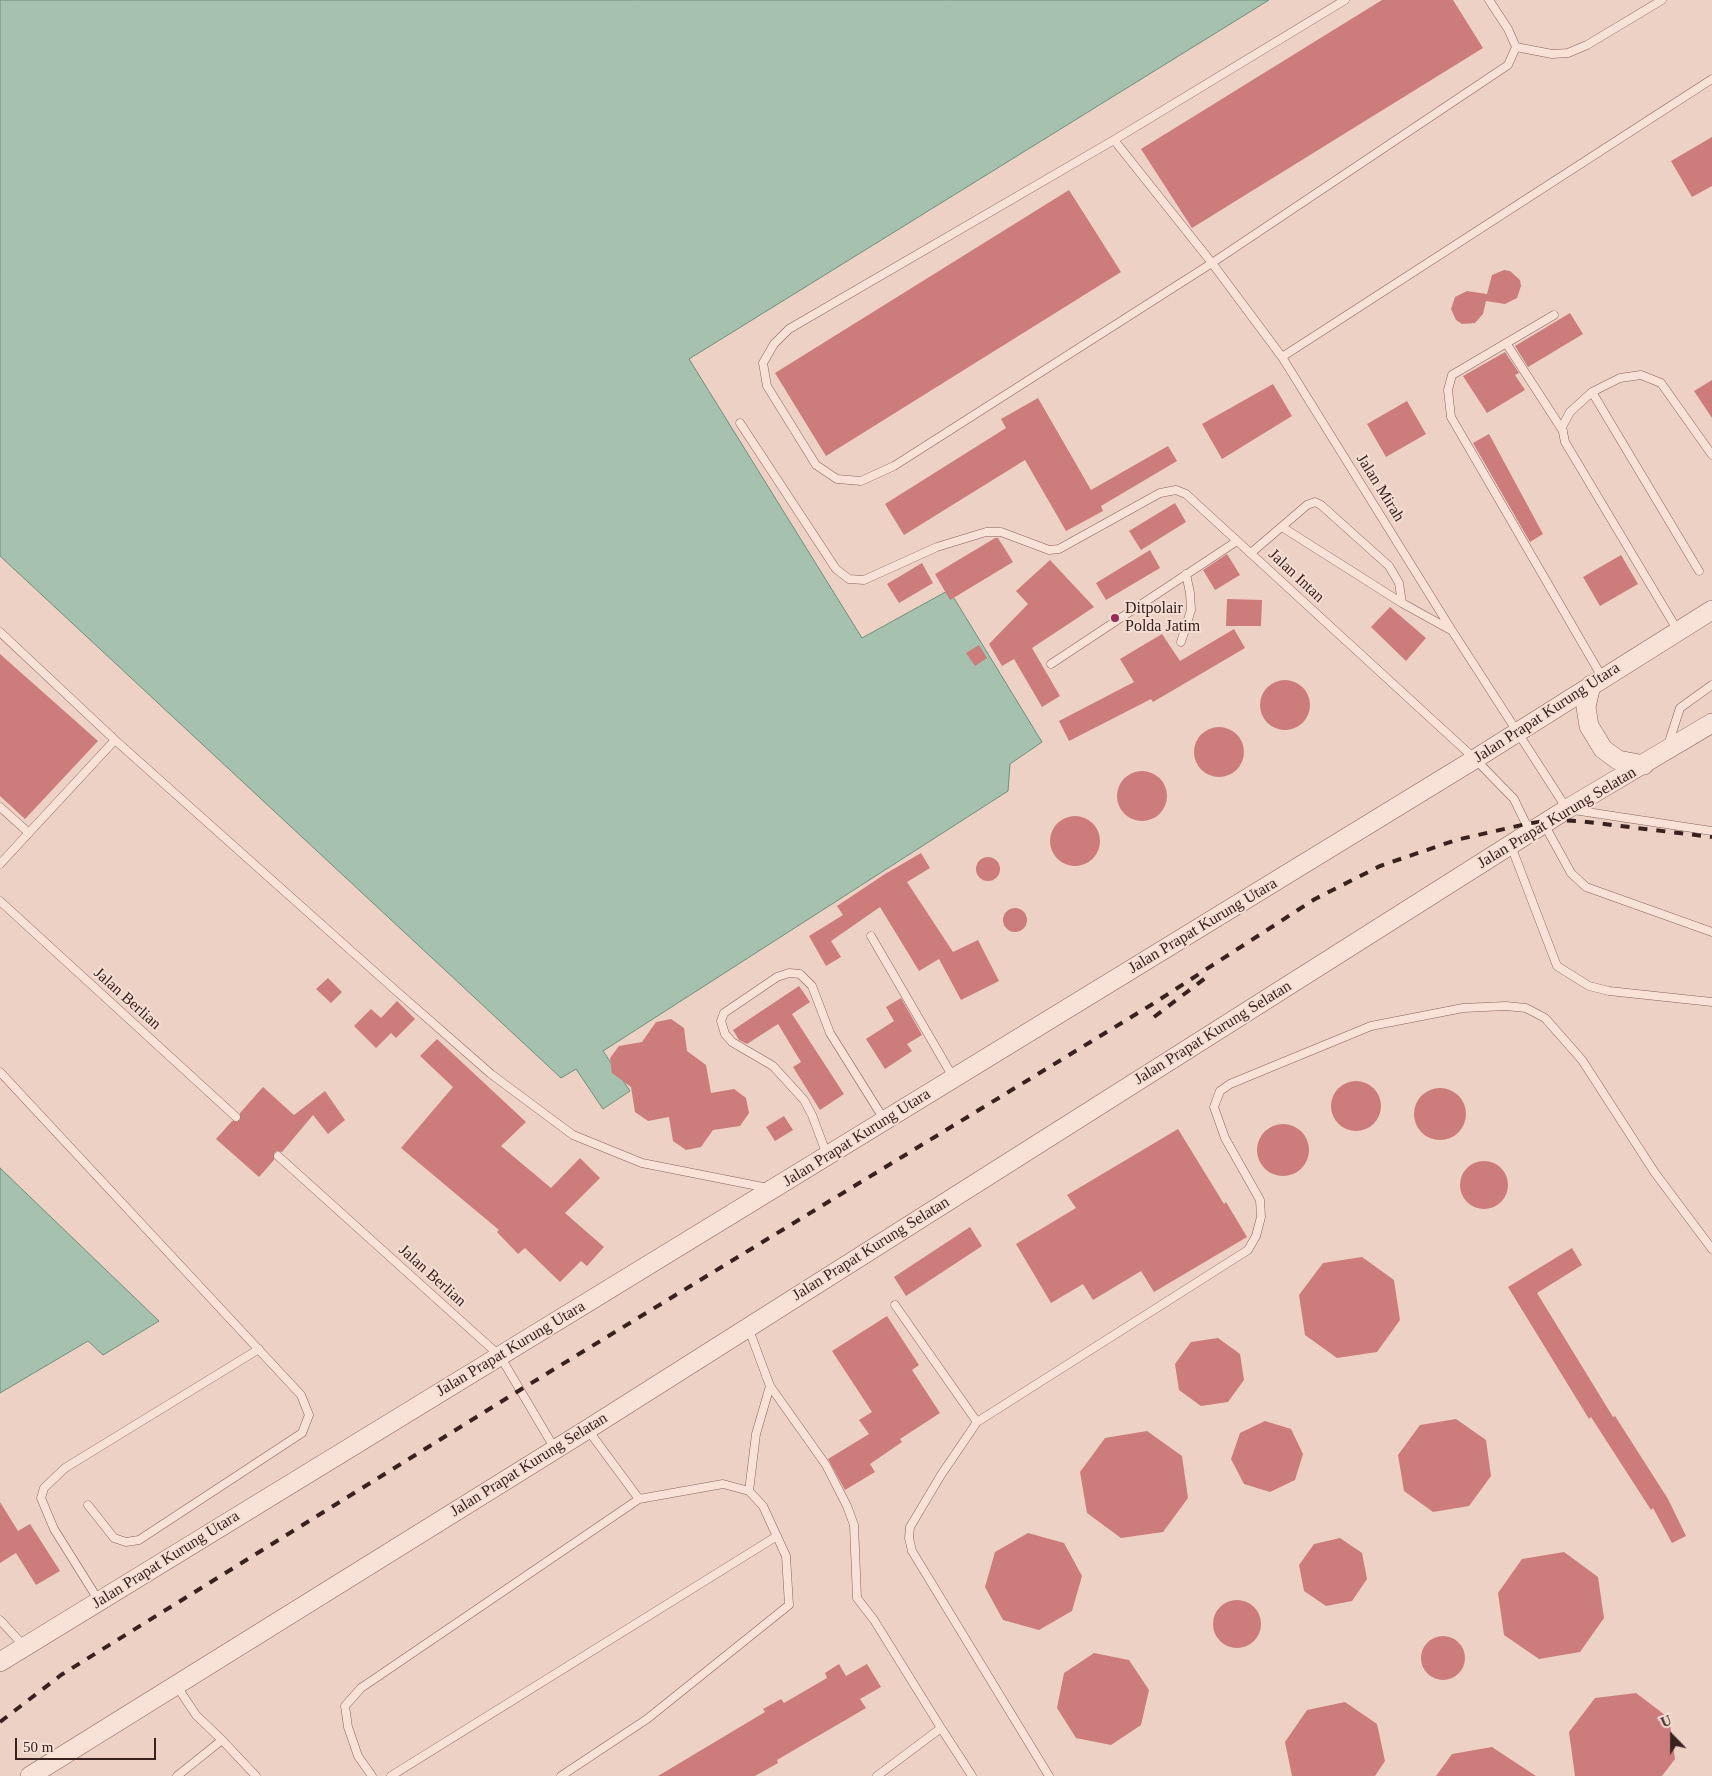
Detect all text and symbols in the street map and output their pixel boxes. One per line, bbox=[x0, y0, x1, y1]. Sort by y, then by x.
street label: Jalan Mirah bbox=[1352, 451, 1408, 525]
street label: Jalan Intan bbox=[1264, 545, 1328, 607]
place label: Ditpolair Polda Jatim bbox=[1125, 599, 1200, 637]
marker: Ditpolair Polda Jatim bbox=[1109, 612, 1121, 624]
street label: Jalan Prapat Kurung Utara bbox=[1470, 659, 1624, 767]
street label: Jalan Prapat Kurung Selatan bbox=[1474, 763, 1640, 873]
street label: Jalan Prapat Kurung Utara bbox=[1125, 874, 1281, 978]
street label: Jalan Berlian bbox=[89, 964, 165, 1034]
street label: Jalan Prapat Kurung Selatan bbox=[1131, 977, 1295, 1089]
street label: Jalan Prapat Kurung Utara bbox=[780, 1085, 934, 1191]
street label: Jalan Prapat Kurung Selatan bbox=[789, 1193, 953, 1305]
street label: Jalan Berlian bbox=[394, 1241, 470, 1311]
street label: Jalan Prapat Kurung Utara bbox=[433, 1297, 589, 1401]
street label: Jalan Prapat Kurung Selatan bbox=[447, 1409, 611, 1521]
street label: Jalan Prapat Kurung Utara bbox=[89, 1507, 243, 1613]
north arrow bbox=[1647, 1711, 1697, 1761]
text: U bbox=[1659, 1713, 1674, 1730]
scale bar bbox=[18, 1728, 159, 1760]
text: 50 m bbox=[23, 1739, 53, 1755]

